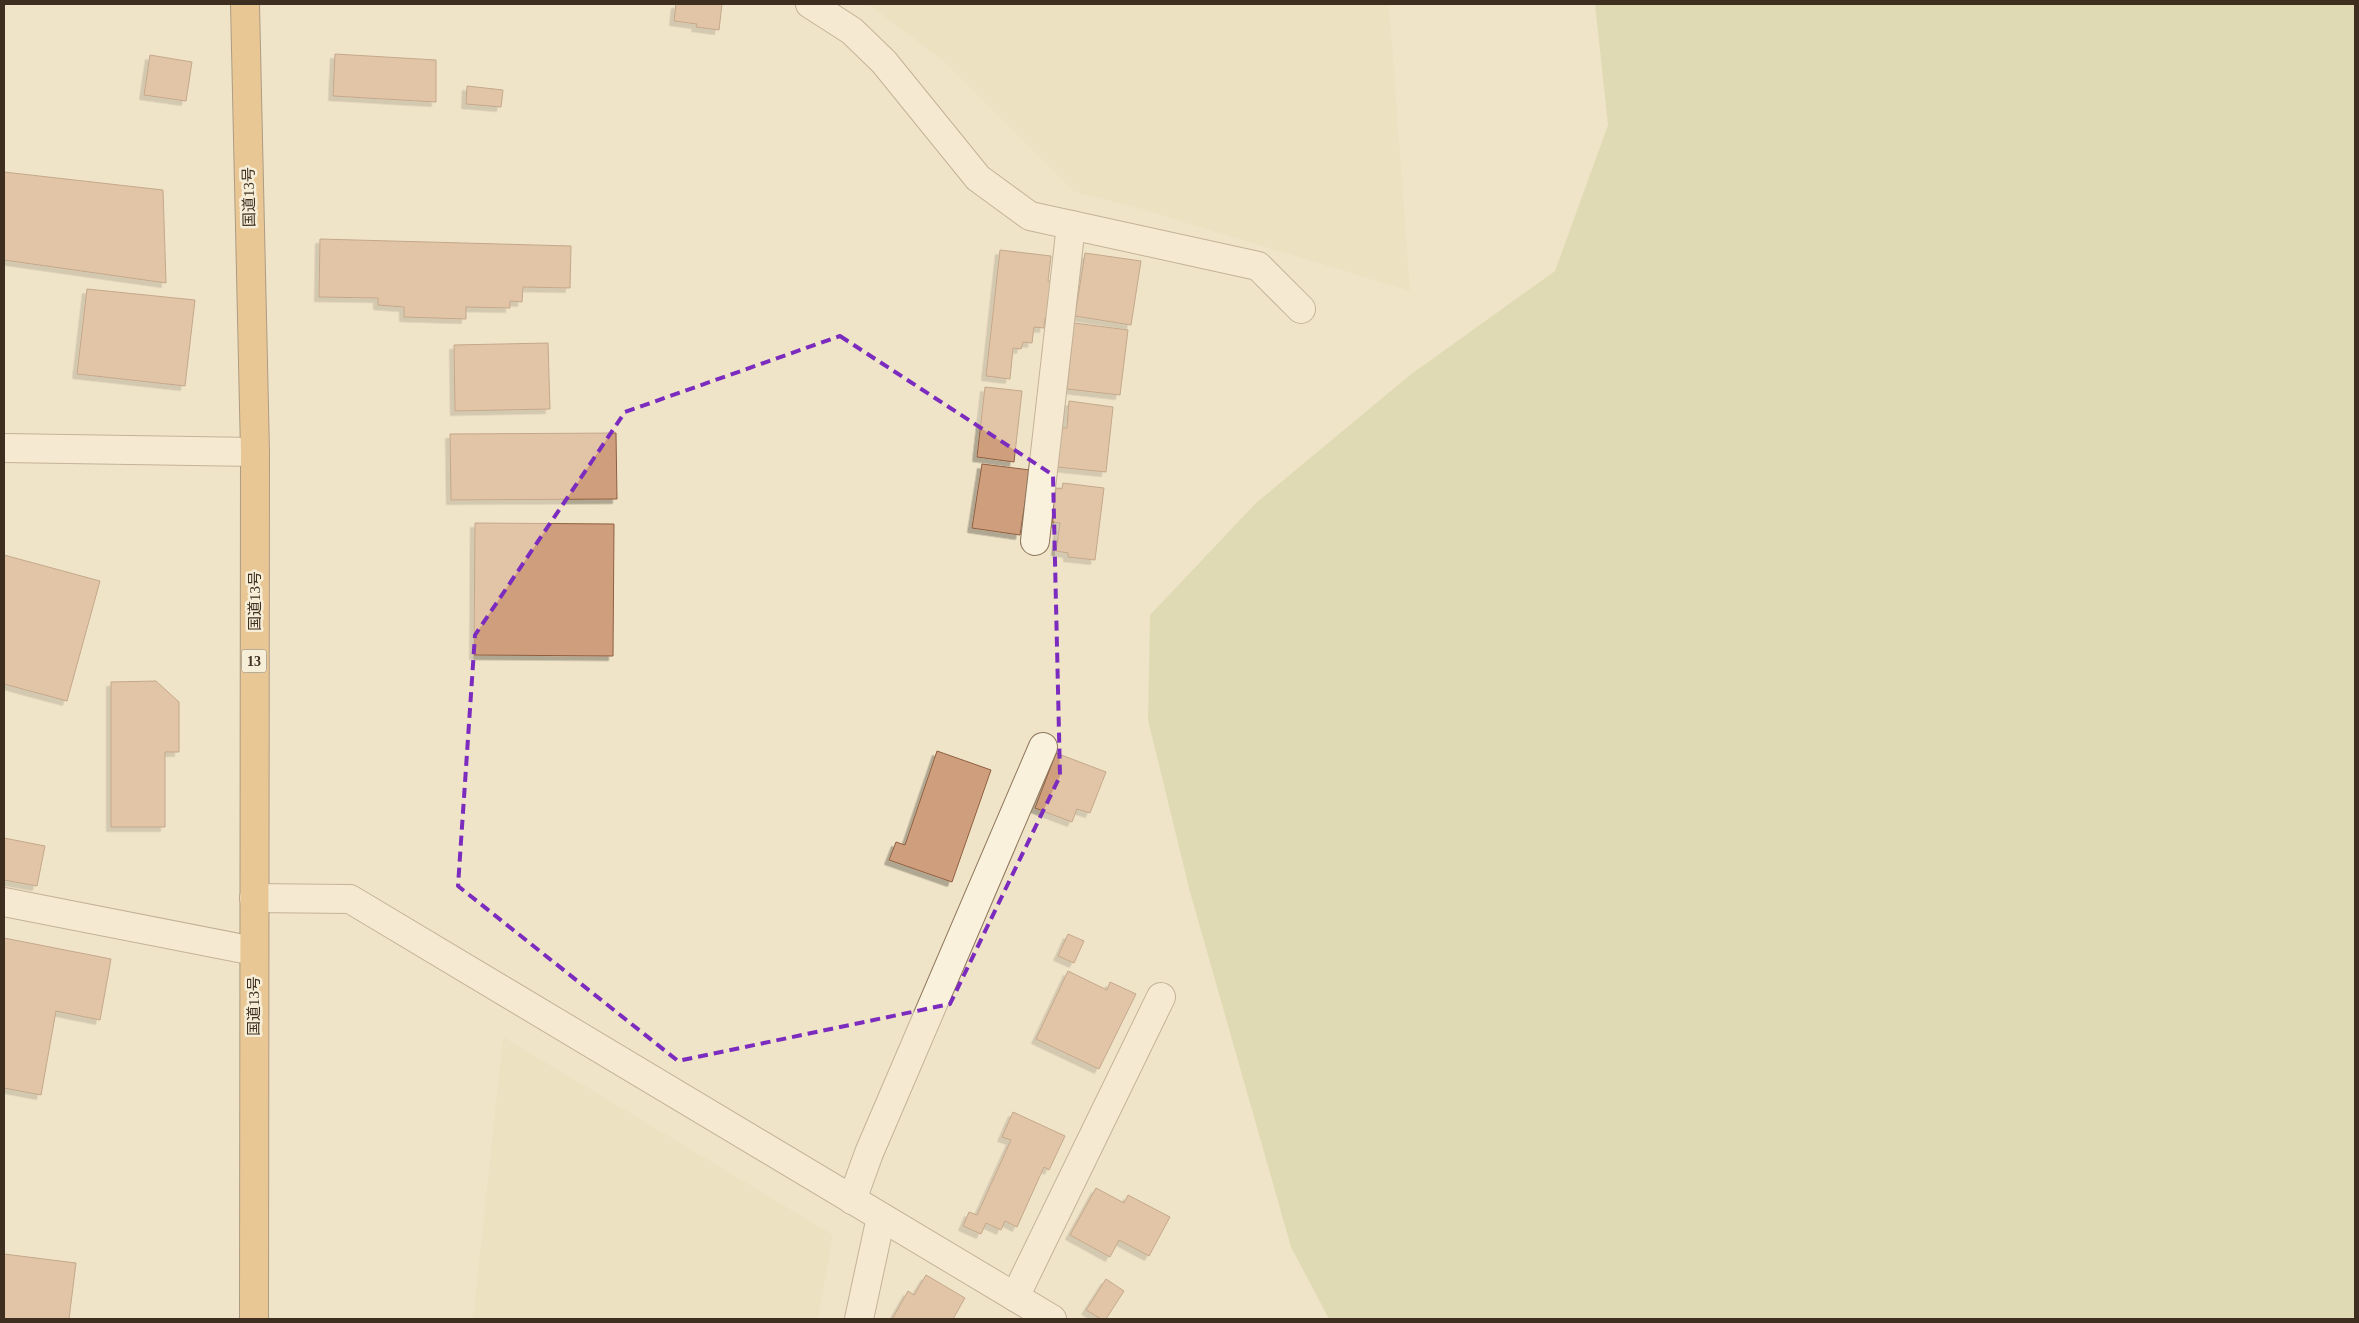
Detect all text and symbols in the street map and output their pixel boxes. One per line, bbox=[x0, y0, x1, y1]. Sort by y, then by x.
street label: 国道13号 bbox=[240, 167, 258, 227]
street label: 国道13号 bbox=[247, 571, 263, 631]
road number: 13 bbox=[242, 649, 266, 672]
street label: 国道13号 bbox=[246, 976, 262, 1036]

